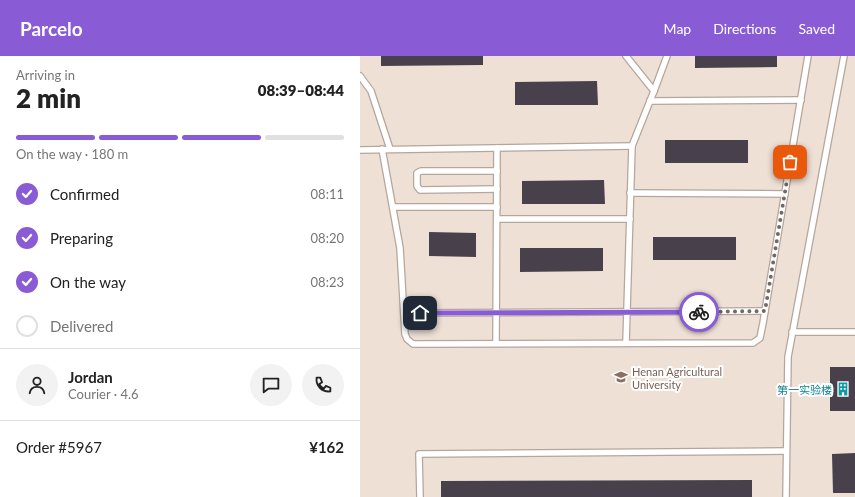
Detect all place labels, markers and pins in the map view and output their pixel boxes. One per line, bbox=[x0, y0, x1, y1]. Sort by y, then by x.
pin bbox=[773, 145, 807, 179]
pin bbox=[403, 296, 437, 330]
place label: Henan Agricultural University bbox=[632, 365, 722, 391]
school or university icon: Henan Agricultural University bbox=[613, 369, 629, 385]
building icon: 第一实验楼 bbox=[835, 381, 851, 397]
place label: 第一实验楼 bbox=[777, 383, 832, 396]

